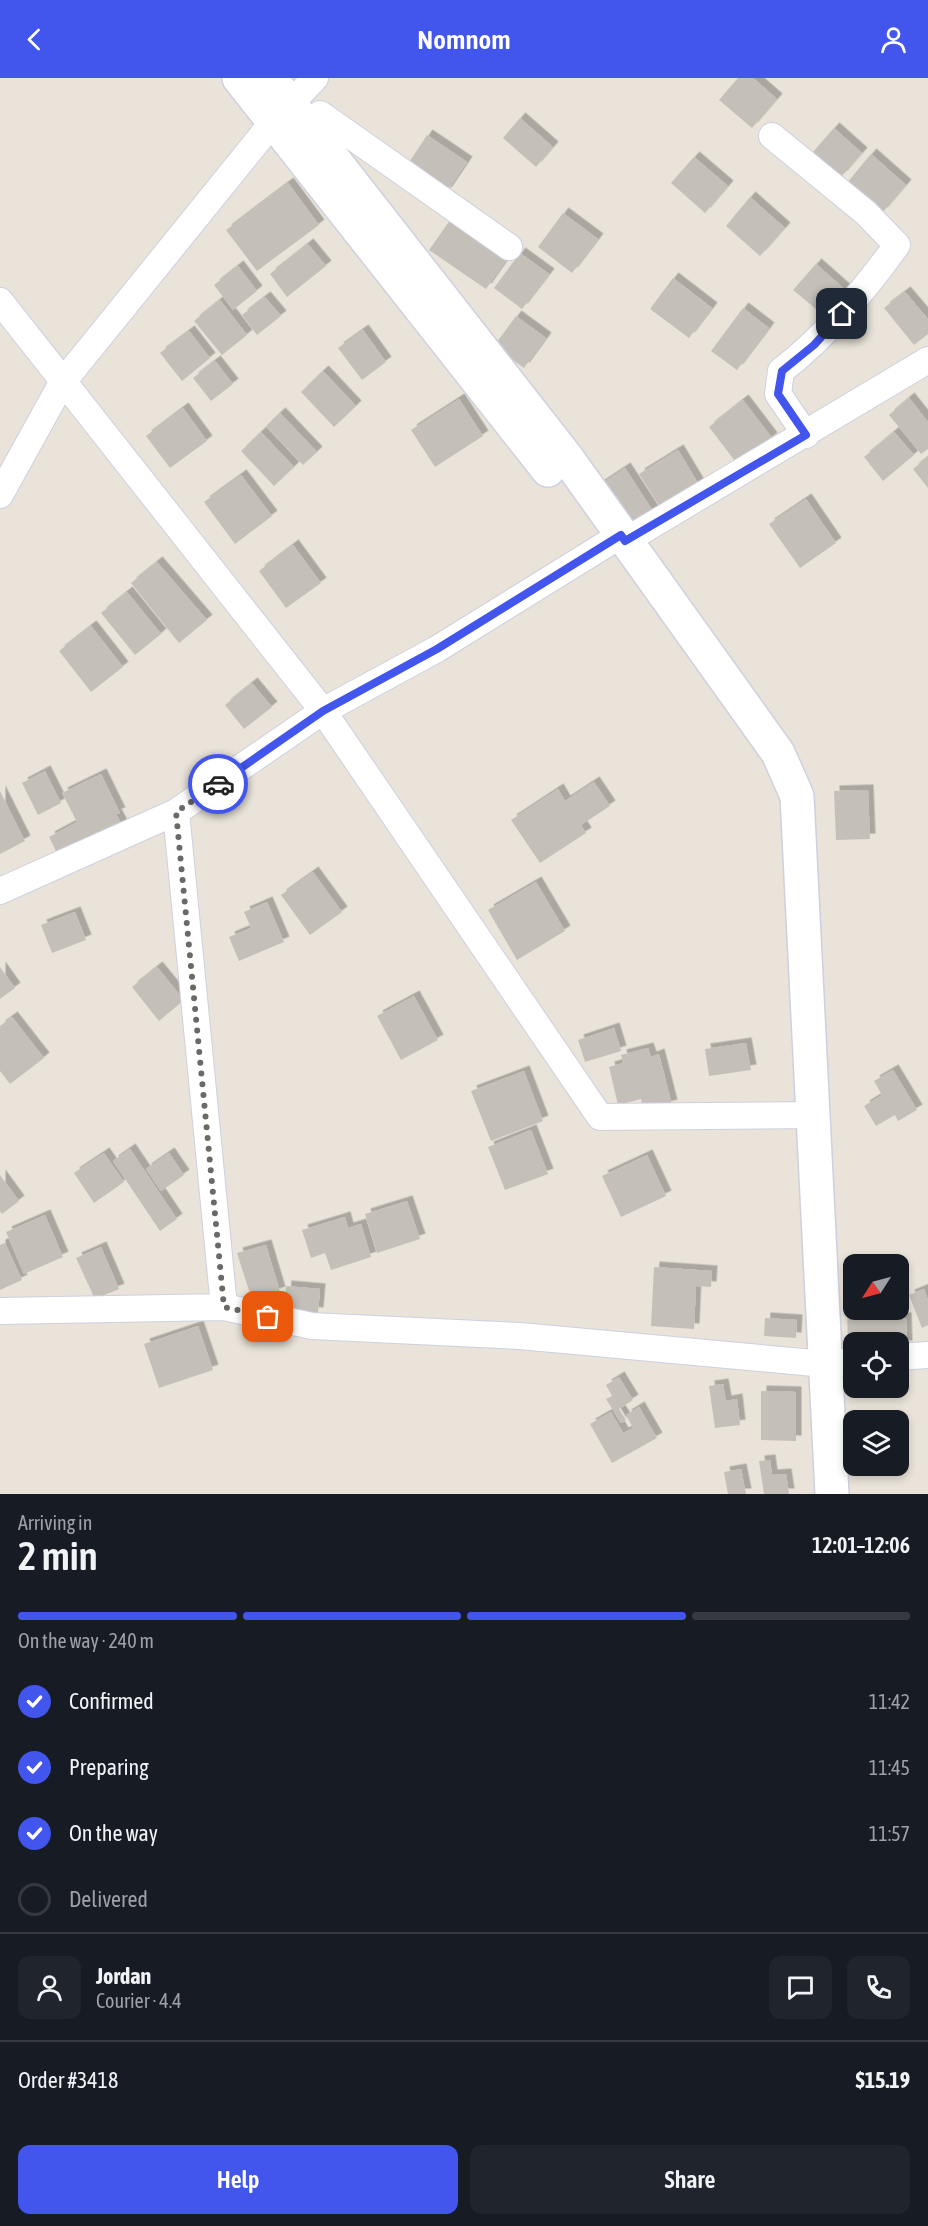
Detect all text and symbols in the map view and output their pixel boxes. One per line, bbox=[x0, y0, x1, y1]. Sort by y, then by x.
icon: back bbox=[18, 23, 51, 56]
icon: person bbox=[877, 23, 910, 56]
text: Nomnom bbox=[417, 24, 511, 55]
pin bbox=[816, 288, 867, 339]
icon: home bbox=[825, 297, 858, 330]
courier bbox=[188, 754, 248, 814]
icon: car bbox=[202, 768, 235, 801]
north arrow bbox=[843, 1254, 909, 1320]
map controls bbox=[843, 1254, 909, 1476]
pin bbox=[242, 1291, 293, 1342]
icon: bag bbox=[251, 1300, 284, 1333]
button: locate bbox=[843, 1332, 909, 1398]
button: layers bbox=[843, 1410, 909, 1476]
text: Arriving in bbox=[18, 1511, 92, 1534]
text: 12:01–12:06 bbox=[812, 1532, 910, 1558]
text: 2 min bbox=[18, 1534, 98, 1578]
text: On the way · 240 m bbox=[18, 1629, 154, 1652]
icon: check bbox=[18, 1685, 51, 1718]
text: Confirmed bbox=[69, 1688, 154, 1714]
text: 11:42 bbox=[869, 1690, 910, 1713]
icon: check bbox=[18, 1751, 51, 1784]
text: Preparing bbox=[69, 1754, 149, 1780]
text: 11:45 bbox=[869, 1756, 910, 1779]
icon: check bbox=[18, 1817, 51, 1850]
text: On the way bbox=[69, 1820, 158, 1846]
text: 11:57 bbox=[869, 1822, 910, 1845]
text: Delivered bbox=[69, 1886, 148, 1912]
button: person bbox=[18, 1956, 81, 2019]
button: chat bbox=[769, 1956, 832, 2019]
button: phone bbox=[847, 1956, 910, 2019]
text: Jordan bbox=[96, 1963, 151, 1989]
text: Courier · 4.4 bbox=[96, 1989, 182, 2012]
text: Order #3418 bbox=[18, 2067, 118, 2093]
text: $15.19 bbox=[855, 2067, 910, 2093]
button: Help bbox=[18, 2145, 458, 2214]
button: Share bbox=[470, 2145, 910, 2214]

